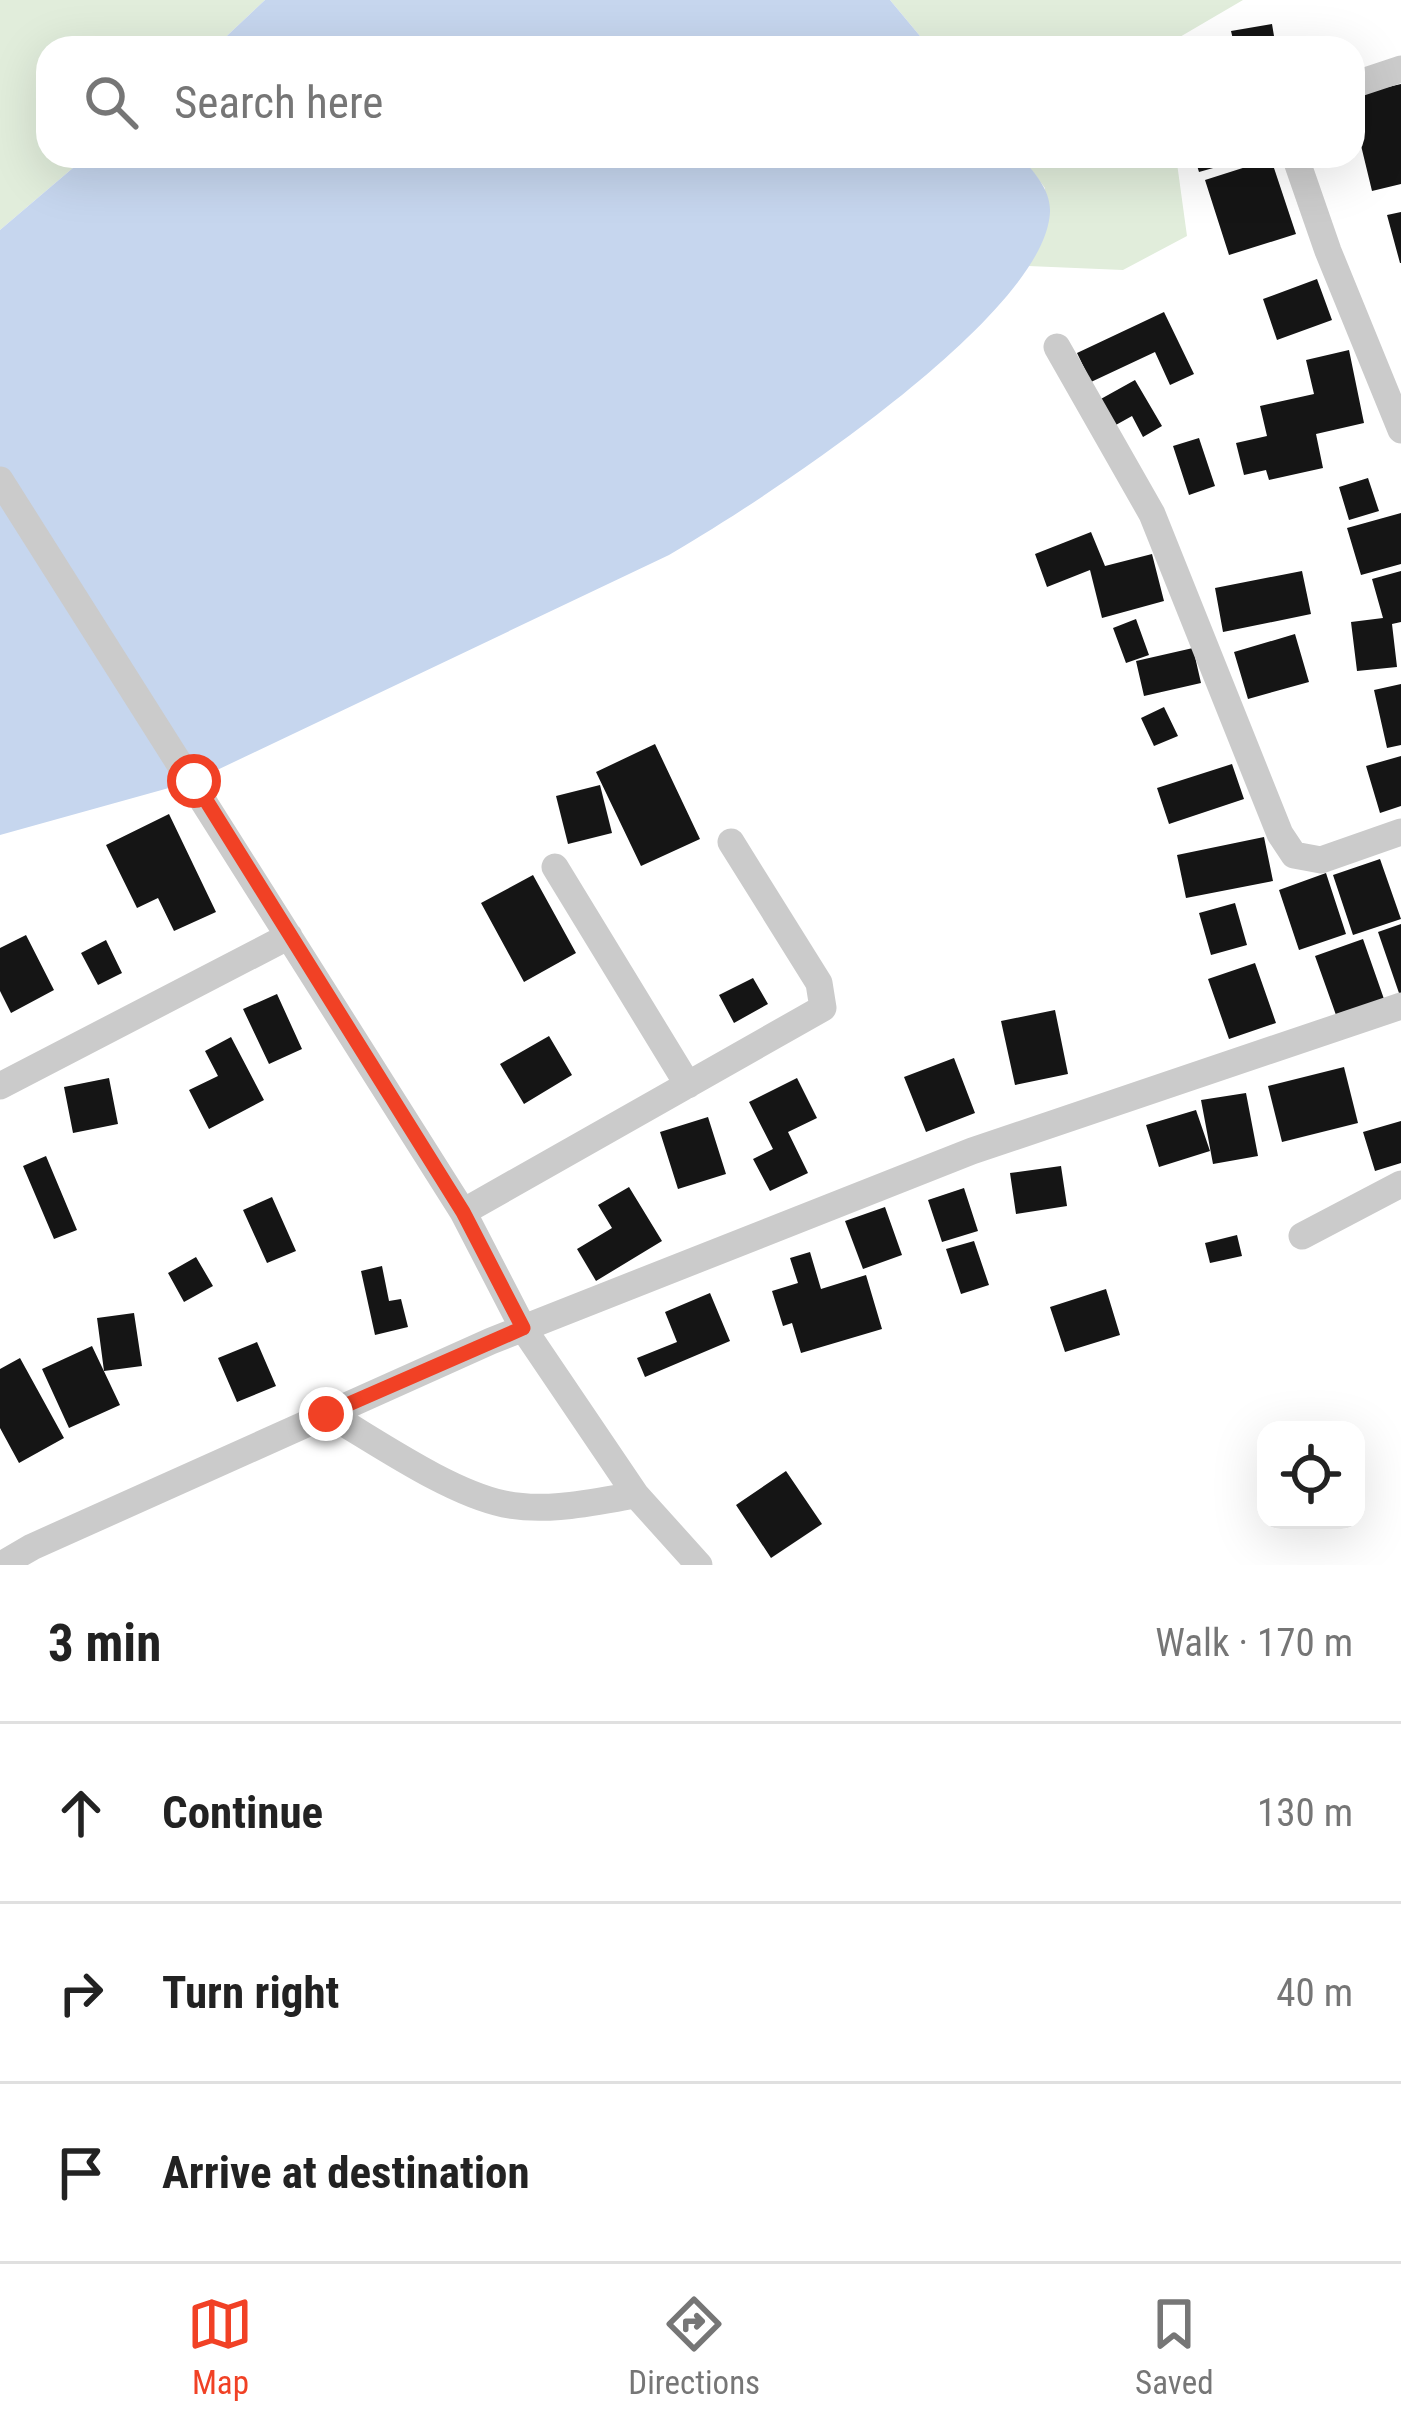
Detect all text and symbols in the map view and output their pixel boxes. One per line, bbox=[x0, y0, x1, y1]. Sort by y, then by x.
search box bbox=[36, 36, 1365, 168]
icon: search bbox=[78, 69, 144, 135]
text: Search here bbox=[174, 76, 383, 129]
route start bbox=[167, 754, 221, 808]
route end bbox=[299, 1387, 353, 1441]
map controls bbox=[1257, 1421, 1365, 1529]
button: locate bbox=[1257, 1421, 1365, 1529]
text: 3 min bbox=[48, 1614, 161, 1673]
text: Walk · 170 m bbox=[1155, 1620, 1353, 1666]
icon: ahead bbox=[48, 1780, 114, 1846]
text: Continue bbox=[162, 1786, 323, 1839]
text: 130 m bbox=[1257, 1790, 1353, 1836]
icon: right bbox=[48, 1960, 114, 2026]
text: Turn right bbox=[162, 1966, 339, 2019]
text: 40 m bbox=[1276, 1970, 1353, 2016]
icon: arrive bbox=[48, 2140, 114, 2206]
text: Arrive at destination bbox=[162, 2146, 530, 2199]
tab: Map bbox=[187, 2291, 253, 2402]
tab: Directions bbox=[628, 2291, 760, 2402]
tab: Saved bbox=[1135, 2291, 1214, 2402]

